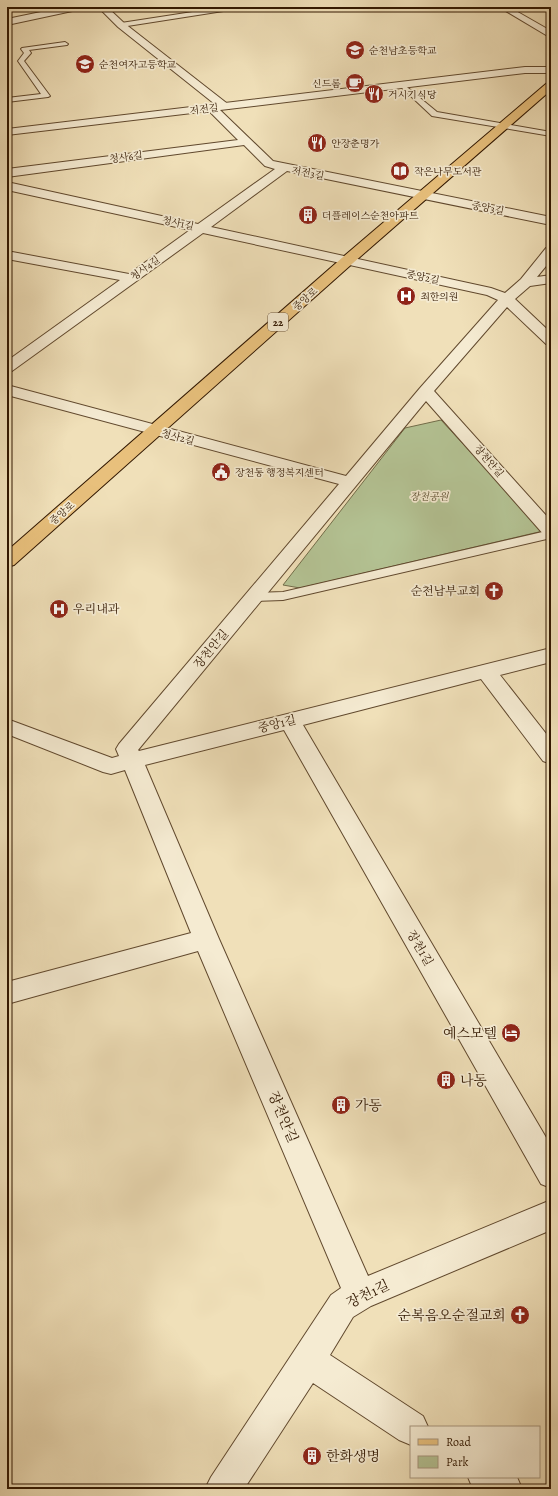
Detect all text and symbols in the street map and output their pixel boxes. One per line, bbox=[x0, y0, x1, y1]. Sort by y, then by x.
school or university icon: 순천남초등학교 bbox=[344, 39, 366, 61]
place label: 순천남초등학교 bbox=[369, 44, 437, 57]
school or university icon: 순천여자고등학교 bbox=[74, 53, 96, 75]
place label: 순천여자고등학교 bbox=[99, 58, 177, 71]
cafe icon: 신드롬 bbox=[344, 72, 366, 94]
place label: 신드롬 bbox=[312, 77, 341, 90]
restaurant icon: 거시기식당 bbox=[363, 83, 385, 105]
place label: 거시기식당 bbox=[388, 88, 437, 101]
street label: 저전길 bbox=[189, 101, 219, 117]
restaurant icon: 안장춘명가 bbox=[306, 132, 328, 154]
place label: 안장춘명가 bbox=[331, 137, 380, 150]
street label: 청사6길 bbox=[109, 149, 143, 165]
library icon: 작은나무도서관 bbox=[389, 160, 411, 182]
street label: 저전3길 bbox=[290, 163, 326, 183]
place label: 작은나무도서관 bbox=[414, 165, 482, 178]
street label: 중앙3길 bbox=[470, 198, 506, 218]
building icon: 더플레이스순천아파트 bbox=[297, 204, 319, 226]
place label: 더플레이스순천아파트 bbox=[322, 209, 419, 222]
street label: 청사1길 bbox=[161, 213, 195, 233]
street label: 청사4길 bbox=[128, 253, 162, 283]
street label: 중앙2길 bbox=[405, 267, 441, 287]
street label: 중앙로 bbox=[290, 284, 320, 314]
hospital icon: 최한의원 bbox=[395, 285, 417, 307]
place label: 최한의원 bbox=[420, 290, 459, 303]
road number: 22 bbox=[268, 313, 288, 331]
street label: 청사2길 bbox=[160, 426, 196, 448]
street label: 장천안길 bbox=[471, 442, 507, 480]
public building icon: 장천동 행정복지센터 bbox=[210, 461, 232, 483]
place label: 장천동 행정복지센터 bbox=[235, 466, 324, 479]
park label: 장천공원 bbox=[410, 490, 450, 503]
street label: 중앙로 bbox=[47, 498, 77, 527]
church icon: 순천남부교회 bbox=[483, 580, 505, 602]
place label: 순천남부교회 bbox=[410, 583, 480, 599]
hospital icon: 우리내과 bbox=[48, 598, 70, 620]
place label: 우리내과 bbox=[73, 601, 120, 617]
street label: 장천안길 bbox=[190, 626, 232, 672]
street label: 중앙1길 bbox=[256, 712, 298, 736]
street label: 장천1길 bbox=[403, 927, 437, 969]
hotel icon: 예스모텔 bbox=[500, 1022, 522, 1044]
place label: 예스모텔 bbox=[443, 1024, 497, 1043]
building icon: 나동 bbox=[435, 1069, 457, 1091]
place label: 나동 bbox=[460, 1071, 488, 1090]
street label: 장천안길 bbox=[264, 1088, 302, 1146]
building icon: 가동 bbox=[330, 1094, 352, 1116]
place label: 가동 bbox=[355, 1096, 383, 1115]
street label: 장천1길 bbox=[343, 1276, 393, 1312]
church icon: 순복음오순절교회 bbox=[509, 1304, 531, 1326]
place label: 순복음오순절교회 bbox=[398, 1306, 506, 1325]
legend bbox=[410, 1426, 540, 1478]
text: Road bbox=[446, 1434, 472, 1450]
building icon: 한화생명 bbox=[301, 1445, 323, 1467]
place label: 한화생명 bbox=[326, 1447, 380, 1466]
text: Park bbox=[446, 1454, 469, 1470]

